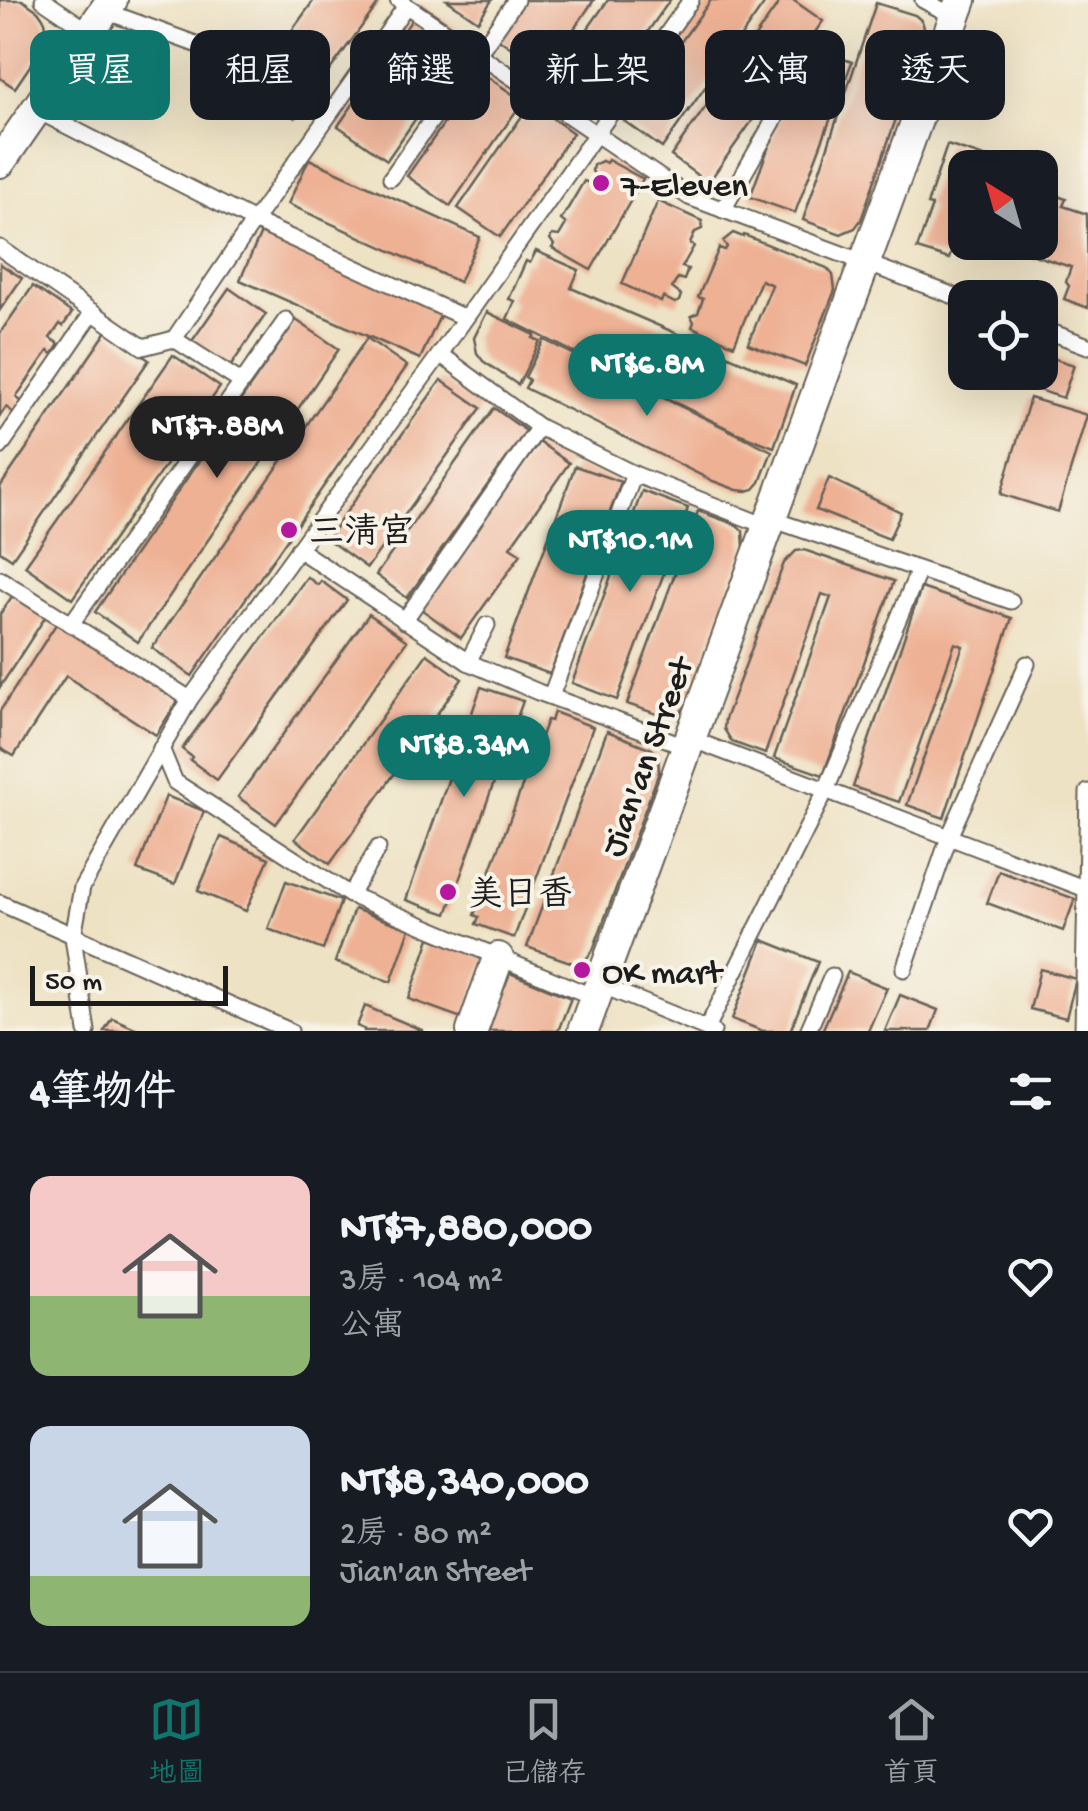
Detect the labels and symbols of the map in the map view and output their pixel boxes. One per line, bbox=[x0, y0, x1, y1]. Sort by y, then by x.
north arrow bbox=[948, 150, 1058, 260]
place label: 7-Eleven bbox=[620, 168, 748, 209]
marker: 7-Eleven bbox=[590, 172, 612, 194]
pin: NT$6.8M bbox=[555, 334, 739, 419]
pin: NT$7.88M bbox=[114, 396, 320, 481]
pin: NT$10.1M bbox=[527, 510, 733, 595]
place label: 三清宮 bbox=[309, 512, 414, 556]
marker: 三清宮 bbox=[278, 519, 300, 541]
street label: Jian'an Street bbox=[595, 650, 706, 863]
pin: NT$8.34M bbox=[361, 715, 567, 800]
place label: 美日香 bbox=[468, 875, 573, 918]
marker: 美日香 bbox=[437, 881, 459, 903]
place label: OK mart bbox=[602, 955, 724, 996]
marker: OK mart bbox=[571, 959, 593, 981]
scale bar bbox=[30, 961, 228, 1006]

